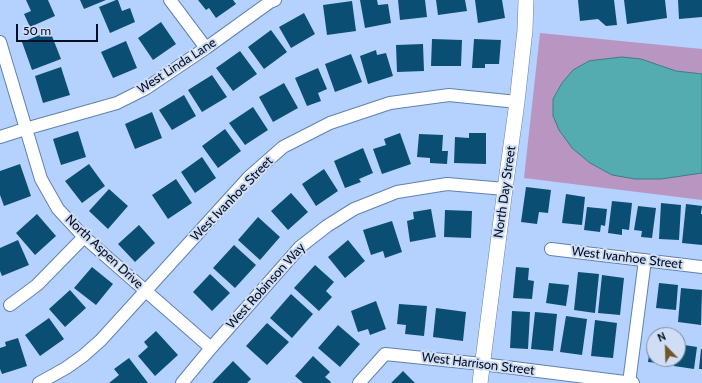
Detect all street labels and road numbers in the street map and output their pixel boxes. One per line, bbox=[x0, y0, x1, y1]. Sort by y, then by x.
street label: West Linda Lane bbox=[135, 35, 219, 97]
street label: North Day Street bbox=[491, 145, 519, 239]
street label: West Ivanhoe Street bbox=[188, 154, 276, 244]
street label: North Aspen Drive bbox=[62, 212, 146, 292]
street label: West Robinson Way bbox=[223, 240, 309, 332]
street label: West Ivanhoe Street bbox=[571, 243, 683, 273]
street label: West Harrison Street bbox=[421, 349, 535, 379]

